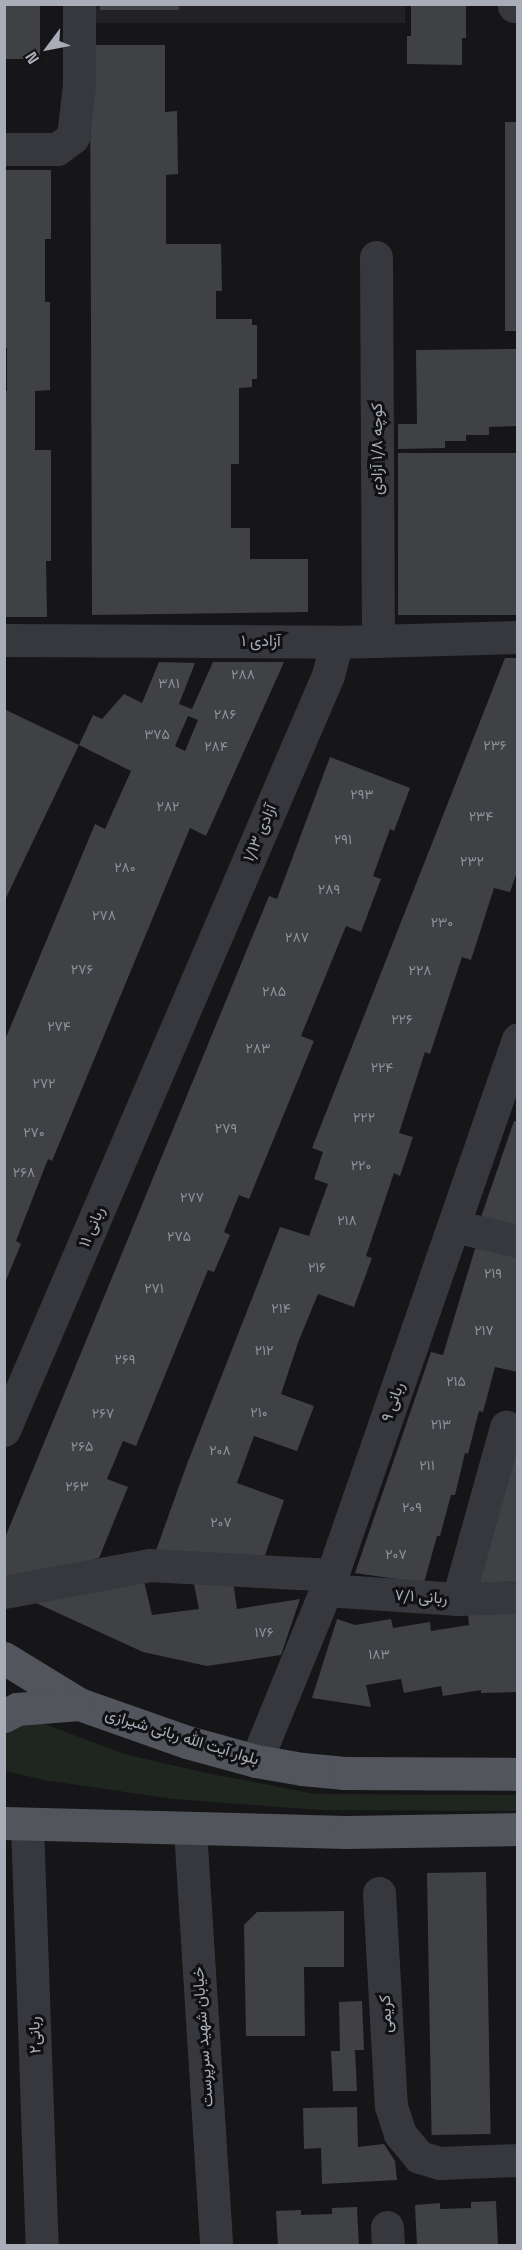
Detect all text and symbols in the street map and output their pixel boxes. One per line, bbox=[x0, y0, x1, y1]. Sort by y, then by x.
north arrow bbox=[18, 18, 78, 78]
text: N bbox=[21, 48, 44, 68]
street label: کوچه ۱/۸ آزادی bbox=[367, 403, 387, 495]
street label: آزادی ۱ bbox=[241, 631, 281, 651]
house number: ۲۸۸ bbox=[231, 666, 255, 682]
house number: ۳۸۱ bbox=[158, 675, 180, 691]
house number: ۲۸۶ bbox=[214, 706, 236, 722]
house number: ۳۷۵ bbox=[144, 726, 170, 742]
house number: ۲۳۶ bbox=[483, 737, 507, 753]
house number: ۲۸۴ bbox=[204, 738, 228, 754]
house number: ۲۹۳ bbox=[350, 786, 374, 802]
house number: ۲۸۲ bbox=[157, 798, 179, 814]
street label: آزادی ۱/۱۳ bbox=[239, 801, 281, 865]
house number: ۲۳۴ bbox=[469, 808, 493, 824]
house number: ۲۹۱ bbox=[334, 831, 352, 847]
house number: ۲۳۲ bbox=[460, 853, 484, 869]
house number: ۲۸۰ bbox=[114, 859, 136, 875]
house number: ۲۸۹ bbox=[318, 881, 340, 897]
house number: ۲۷۸ bbox=[92, 907, 116, 923]
house number: ۲۳۰ bbox=[431, 914, 453, 930]
house number: ۲۸۷ bbox=[285, 929, 309, 945]
house number: ۲۷۶ bbox=[71, 961, 93, 977]
house number: ۲۲۸ bbox=[409, 962, 431, 978]
house number: ۲۸۵ bbox=[262, 983, 286, 999]
house number: ۲۲۶ bbox=[391, 1011, 413, 1027]
house number: ۲۷۴ bbox=[47, 1018, 71, 1034]
house number: ۲۸۳ bbox=[246, 1040, 270, 1056]
house number: ۲۲۴ bbox=[371, 1059, 393, 1075]
house number: ۲۷۲ bbox=[33, 1075, 55, 1091]
house number: ۲۲۲ bbox=[353, 1109, 375, 1125]
house number: ۲۷۹ bbox=[215, 1120, 237, 1136]
house number: ۲۷۰ bbox=[23, 1124, 45, 1140]
house number: ۲۲۰ bbox=[351, 1157, 371, 1173]
house number: ۲۶۸ bbox=[13, 1164, 35, 1180]
house number: ۲۷۷ bbox=[180, 1189, 204, 1205]
street label: ربانی ۱۱ bbox=[75, 1204, 109, 1250]
house number: ۲۱۸ bbox=[337, 1212, 357, 1228]
house number: ۲۷۵ bbox=[167, 1228, 191, 1244]
house number: ۲۱۶ bbox=[308, 1259, 326, 1275]
house number: ۲۱۹ bbox=[484, 1265, 502, 1281]
house number: ۲۷۱ bbox=[144, 1280, 164, 1296]
house number: ۲۱۴ bbox=[271, 1300, 291, 1316]
house number: ۲۱۷ bbox=[474, 1322, 494, 1338]
house number: ۲۱۲ bbox=[255, 1342, 273, 1358]
house number: ۲۶۹ bbox=[115, 1351, 135, 1367]
house number: ۲۱۵ bbox=[446, 1373, 466, 1389]
street label: ربانی ۹ bbox=[377, 1380, 409, 1424]
house number: ۲۱۰ bbox=[250, 1404, 268, 1420]
house number: ۲۶۷ bbox=[92, 1405, 114, 1421]
house number: ۲۱۳ bbox=[431, 1416, 451, 1432]
house number: ۲۶۵ bbox=[71, 1438, 93, 1454]
house number: ۲۰۸ bbox=[209, 1442, 231, 1458]
house number: ۲۱۱ bbox=[419, 1457, 435, 1473]
house number: ۲۶۳ bbox=[65, 1478, 89, 1494]
house number: ۲۰۹ bbox=[402, 1499, 422, 1515]
house number: ۲۰۷ bbox=[210, 1514, 232, 1530]
house number: ۲۰۷ bbox=[385, 1546, 407, 1562]
street label: ربانی ۷/۱ bbox=[394, 1586, 448, 1608]
house number: ۱۷۶ bbox=[254, 1624, 274, 1640]
house number: ۱۸۳ bbox=[368, 1646, 390, 1662]
street label: بلوار آیت الله ربانی شیرازی bbox=[103, 1704, 261, 1770]
street label: خیابان شهید سرپرست bbox=[189, 1966, 217, 2108]
street label: کریمی bbox=[375, 1994, 397, 2034]
street label: ربانی۲ bbox=[25, 2016, 45, 2054]

